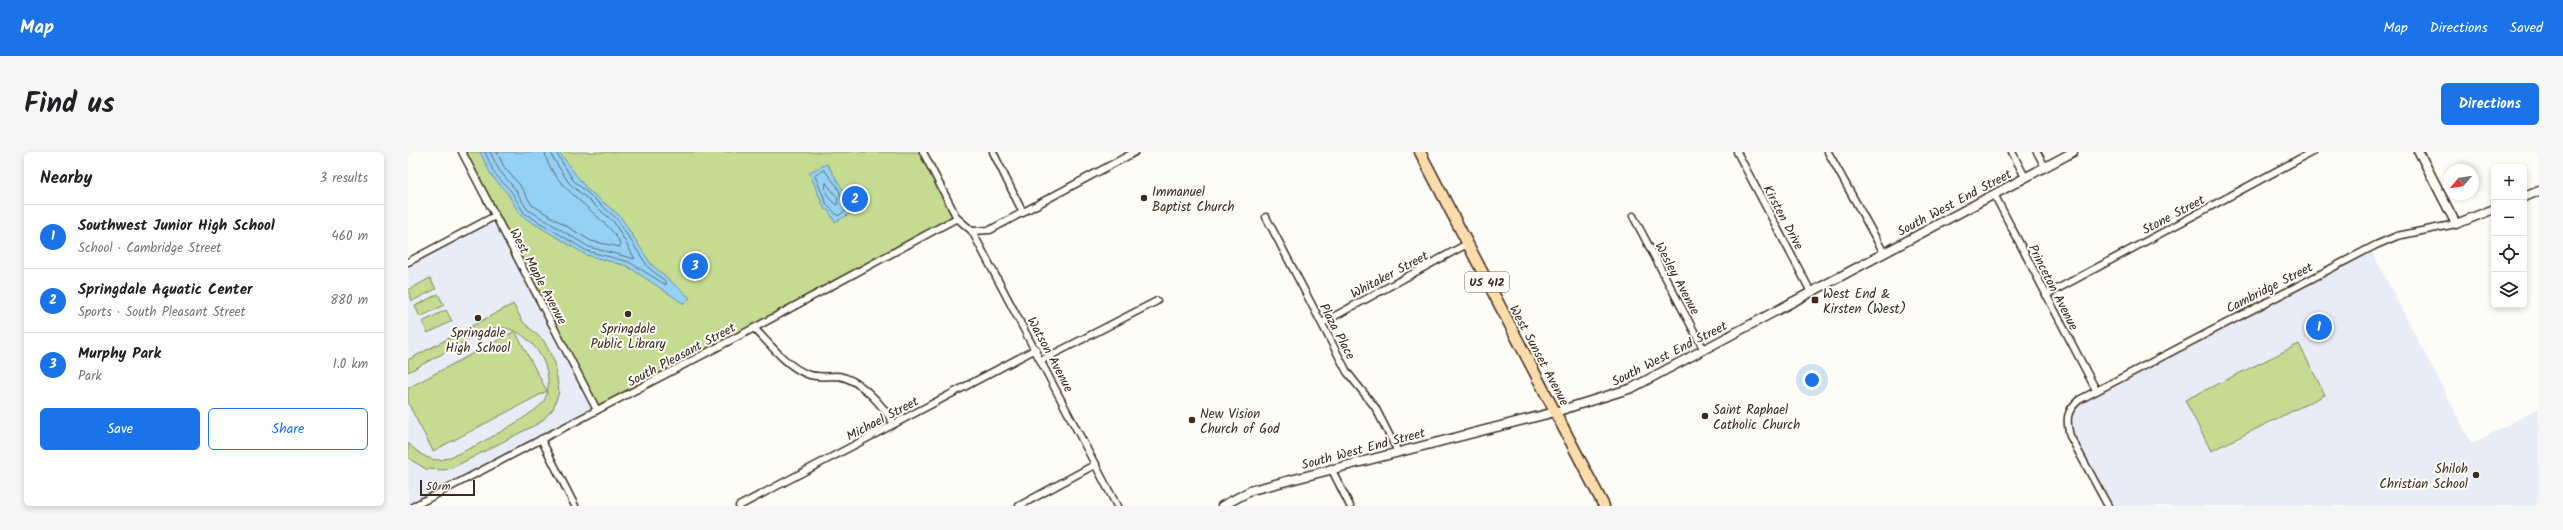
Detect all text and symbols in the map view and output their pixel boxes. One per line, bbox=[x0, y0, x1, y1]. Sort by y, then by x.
text: Map bbox=[20, 13, 54, 43]
text: Map bbox=[2383, 17, 2408, 39]
text: Directions bbox=[2430, 17, 2488, 39]
text: Saved bbox=[2510, 17, 2543, 39]
text: Find us bbox=[24, 82, 115, 127]
button: Directions bbox=[2441, 83, 2539, 125]
street label: South West End Street bbox=[1894, 164, 2017, 242]
north arrow bbox=[2443, 164, 2479, 200]
map controls bbox=[2491, 164, 2527, 308]
button: + bbox=[2491, 164, 2527, 200]
text: Nearby bbox=[40, 165, 92, 192]
text: 3 results bbox=[320, 168, 368, 189]
place label: Immanuel Baptist Church bbox=[1152, 182, 1235, 218]
street label: Kirsten Drive bbox=[1757, 182, 1809, 254]
pin: 2 bbox=[842, 184, 868, 214]
street label: Stone Street bbox=[2138, 189, 2210, 241]
marker: Immanuel Baptist Church bbox=[1139, 193, 1149, 203]
button: − bbox=[2491, 200, 2527, 236]
text: Southwest Junior High School bbox=[78, 214, 275, 238]
street label: West Maple Avenue bbox=[503, 225, 572, 329]
text: 1 bbox=[51, 226, 55, 247]
text: 460 m bbox=[332, 226, 368, 247]
button: locate bbox=[2491, 236, 2527, 272]
text: School · Cambridge Street bbox=[78, 238, 221, 259]
street label: Wesley Avenue bbox=[1649, 238, 1705, 319]
street label: Princeton Avenue bbox=[2022, 241, 2084, 335]
street label: Whitaker Street bbox=[1347, 245, 1433, 305]
pin: 3 bbox=[682, 251, 708, 281]
street label: Cambridge Street bbox=[2223, 257, 2318, 319]
road number: US 412 bbox=[1465, 272, 1509, 292]
button: layers bbox=[2491, 272, 2527, 308]
text: Springdale Aquatic Center bbox=[78, 278, 252, 302]
place label: West End & Kirsten (West) bbox=[1823, 284, 1906, 320]
text: 2 bbox=[49, 290, 57, 311]
text: 880 m bbox=[330, 290, 368, 311]
marker: West End & Kirsten (West) bbox=[1810, 295, 1820, 305]
street label: Plaza Place bbox=[1313, 300, 1360, 364]
street label: West Sunset Avenue bbox=[1503, 301, 1574, 410]
text: Sports · South Pleasant Street bbox=[78, 302, 246, 323]
marker: Springdale Public Library bbox=[623, 309, 633, 319]
pin: 1 bbox=[2306, 312, 2332, 342]
marker: Springdale High School bbox=[473, 313, 483, 323]
street label: Watson Avenue bbox=[1021, 313, 1079, 396]
street label: South West End Street bbox=[1608, 316, 1732, 393]
street label: South Pleasant Street bbox=[624, 317, 741, 393]
place label: Springdale Public Library bbox=[590, 319, 667, 355]
place label: Springdale High School bbox=[446, 323, 510, 359]
text: Murphy Park bbox=[78, 342, 161, 366]
text: 3 bbox=[49, 354, 57, 375]
text: 1.0 km bbox=[333, 354, 368, 375]
text: Park bbox=[78, 366, 102, 387]
your location bbox=[1802, 370, 1822, 390]
street label: Michael Street bbox=[843, 391, 924, 447]
place label: Saint Raphael Catholic Church bbox=[1713, 400, 1800, 436]
place label: New Vision Church of God bbox=[1200, 404, 1280, 440]
button: Save bbox=[40, 408, 200, 450]
button: Share bbox=[208, 408, 368, 450]
marker: Saint Raphael Catholic Church bbox=[1700, 411, 1710, 421]
marker: New Vision Church of God bbox=[1187, 415, 1197, 425]
street label: South West End Street bbox=[1299, 423, 1428, 476]
place label: Shiloh Christian School bbox=[2379, 459, 2468, 495]
marker: Shiloh Christian School bbox=[2471, 470, 2481, 480]
scale bar bbox=[420, 478, 475, 497]
text: 50 m bbox=[426, 478, 451, 496]

